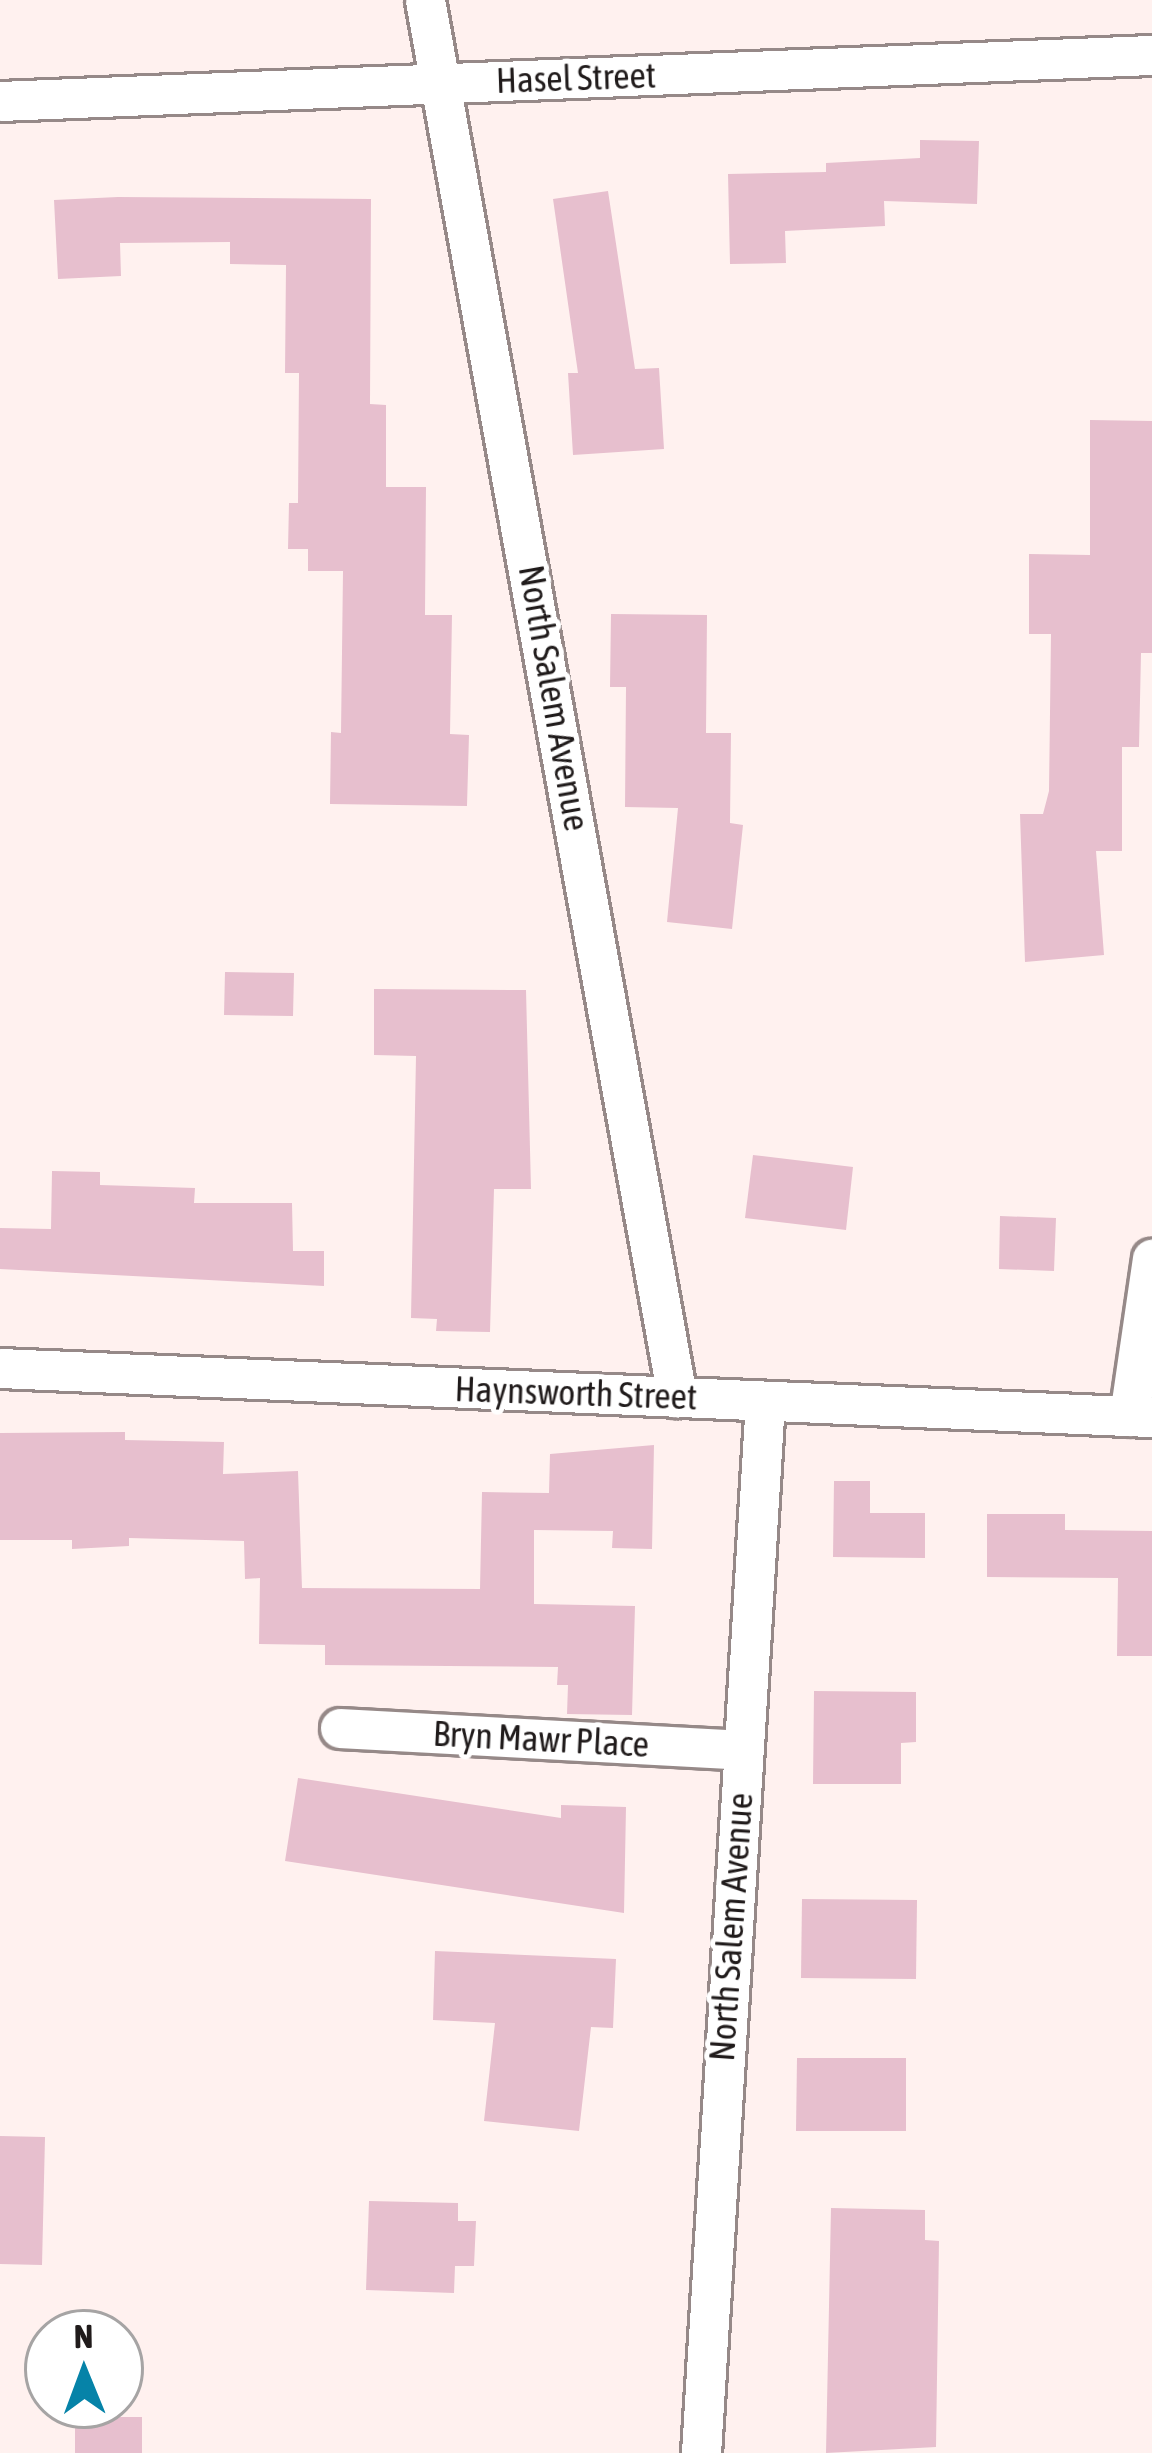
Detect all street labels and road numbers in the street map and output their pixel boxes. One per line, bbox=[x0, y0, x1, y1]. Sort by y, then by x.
street label: Hasel Street bbox=[495, 54, 657, 102]
street label: North Salem Avenue bbox=[509, 562, 599, 834]
street label: Haynsworth Street bbox=[454, 1367, 698, 1419]
street label: Bryn Mawr Place bbox=[432, 1712, 650, 1766]
street label: North Salem Avenue bbox=[700, 1791, 762, 2063]

